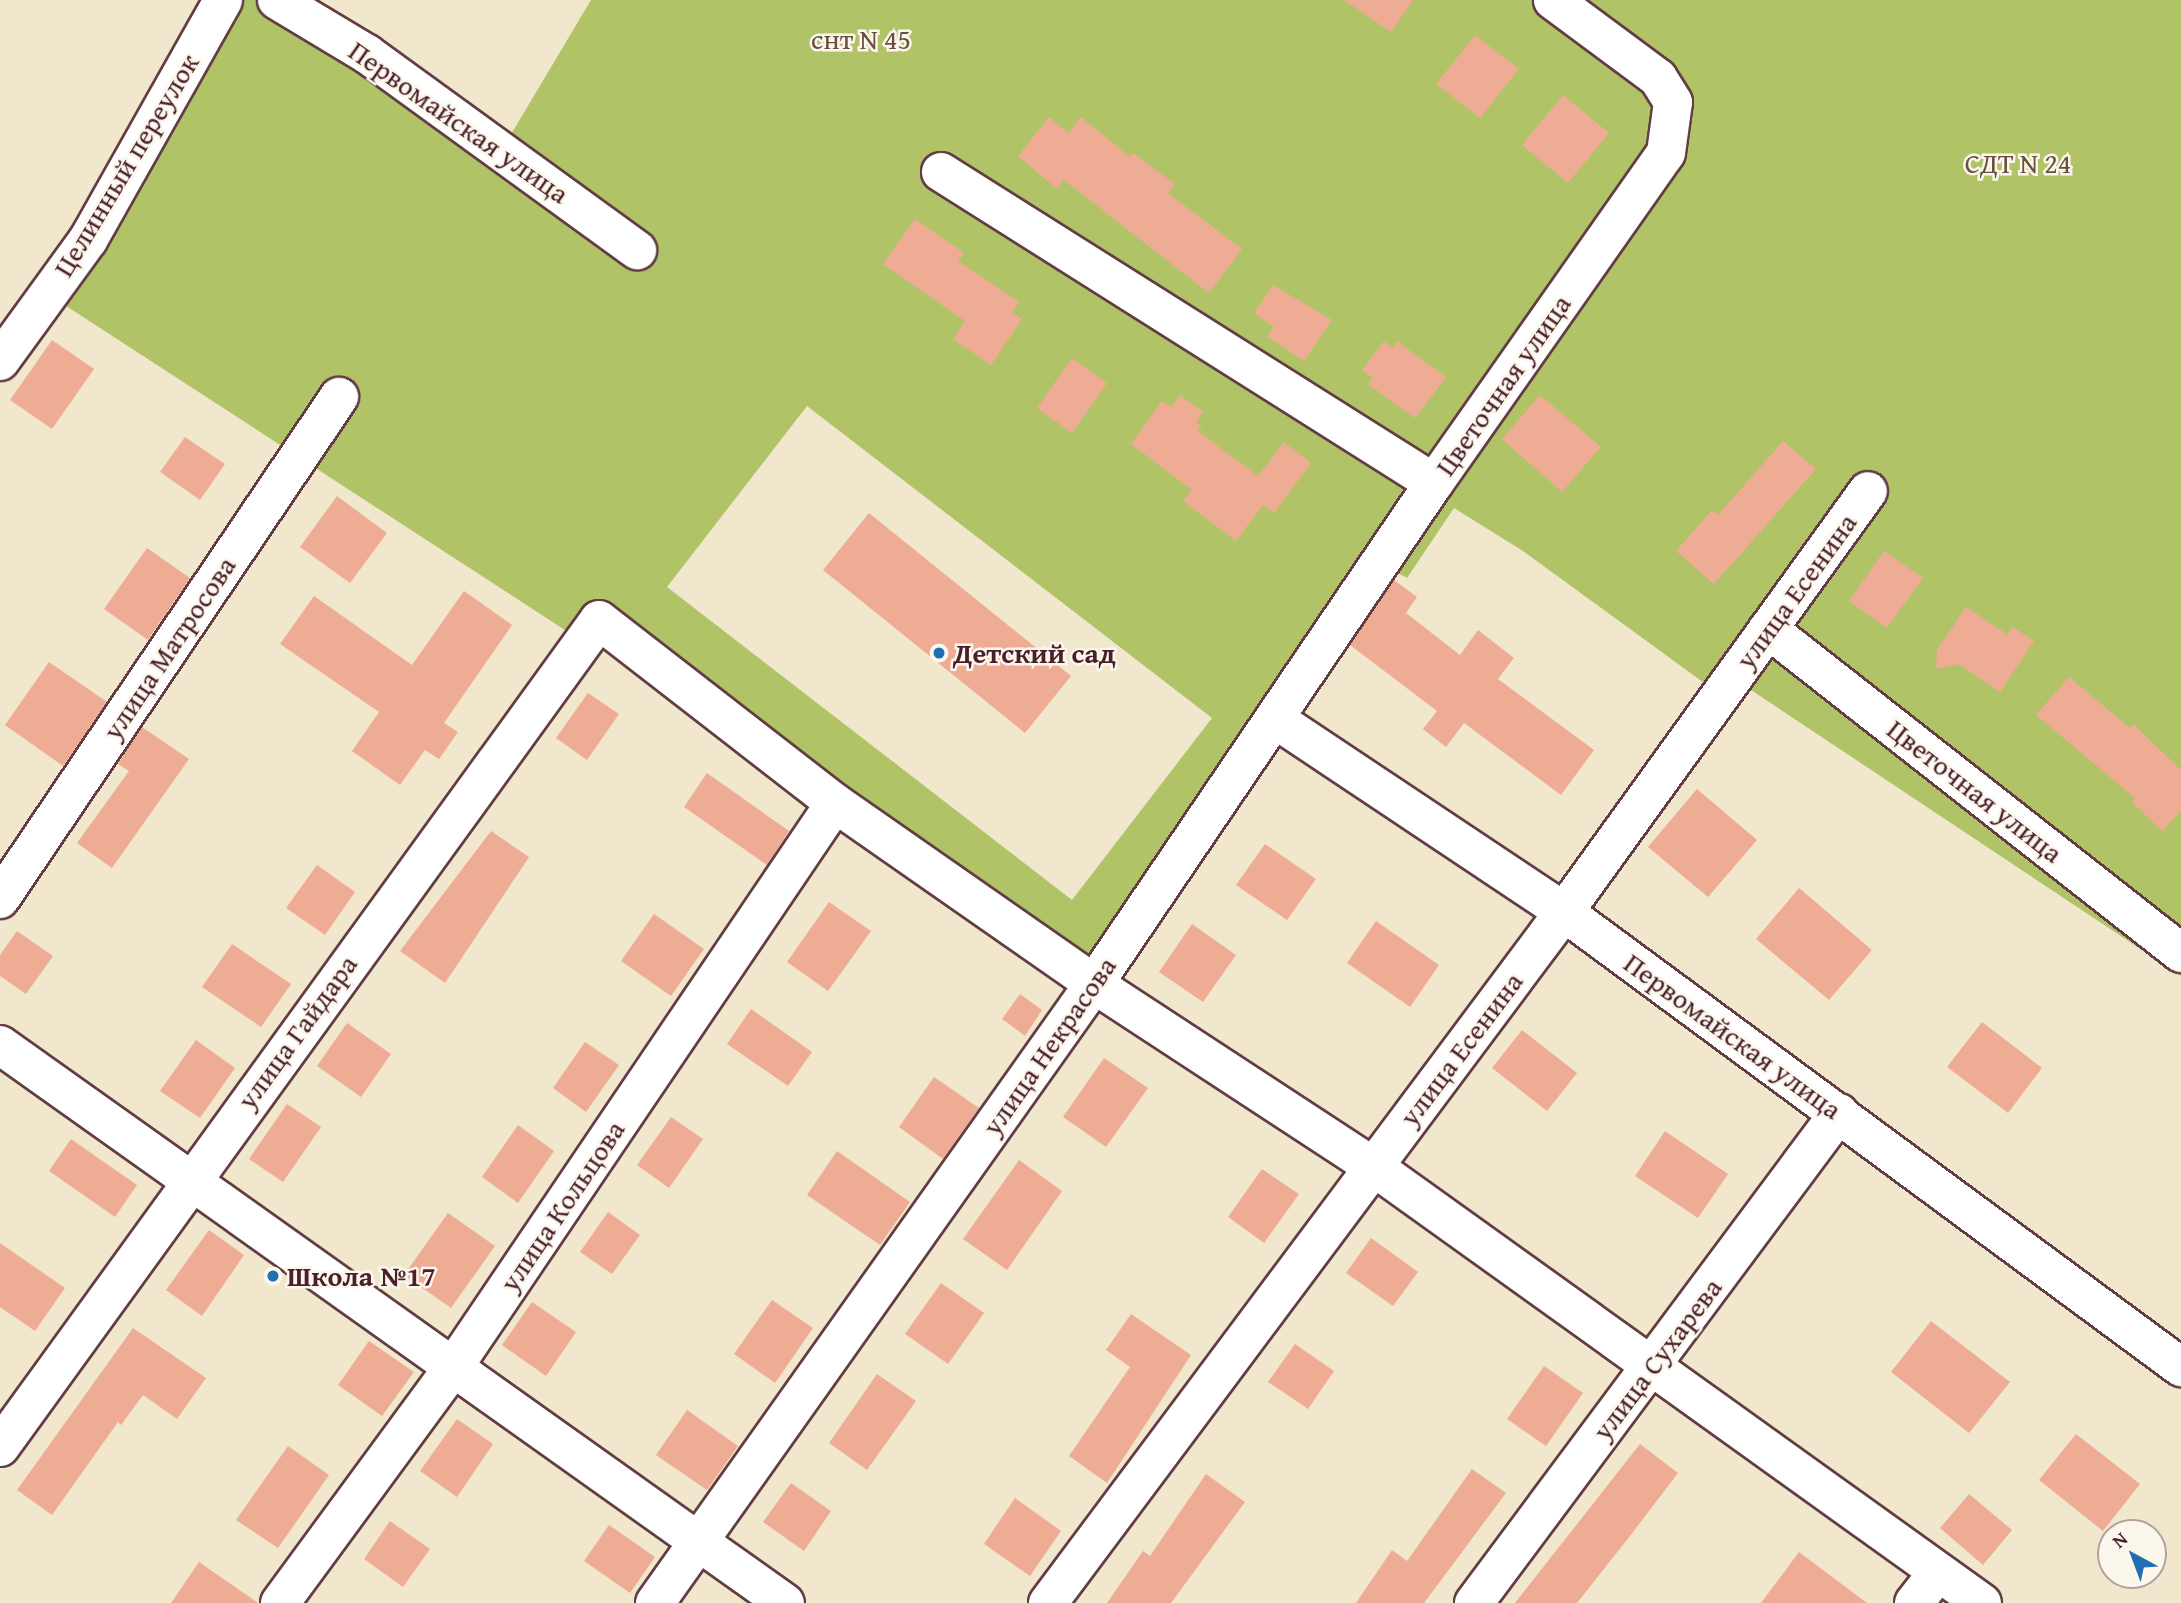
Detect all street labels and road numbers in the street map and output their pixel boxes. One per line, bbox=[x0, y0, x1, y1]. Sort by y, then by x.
street label: Первомайская улица bbox=[343, 34, 575, 210]
street label: Целинный переулок bbox=[46, 48, 206, 282]
street label: Цветочная улица bbox=[1428, 288, 1578, 482]
street label: улица Есенина bbox=[1728, 507, 1864, 675]
street label: улица Матросова bbox=[95, 550, 243, 746]
street label: Цветочная улица bbox=[1881, 712, 2069, 870]
street label: Первомайская улица bbox=[1618, 946, 1848, 1126]
street label: улица Гайдара bbox=[230, 948, 364, 1116]
street label: улица Некрасова bbox=[975, 950, 1123, 1142]
street label: улица Есенина bbox=[1392, 965, 1530, 1133]
street label: улица Кольцова bbox=[492, 1114, 632, 1298]
street label: улица Сухарева bbox=[1585, 1271, 1729, 1447]

